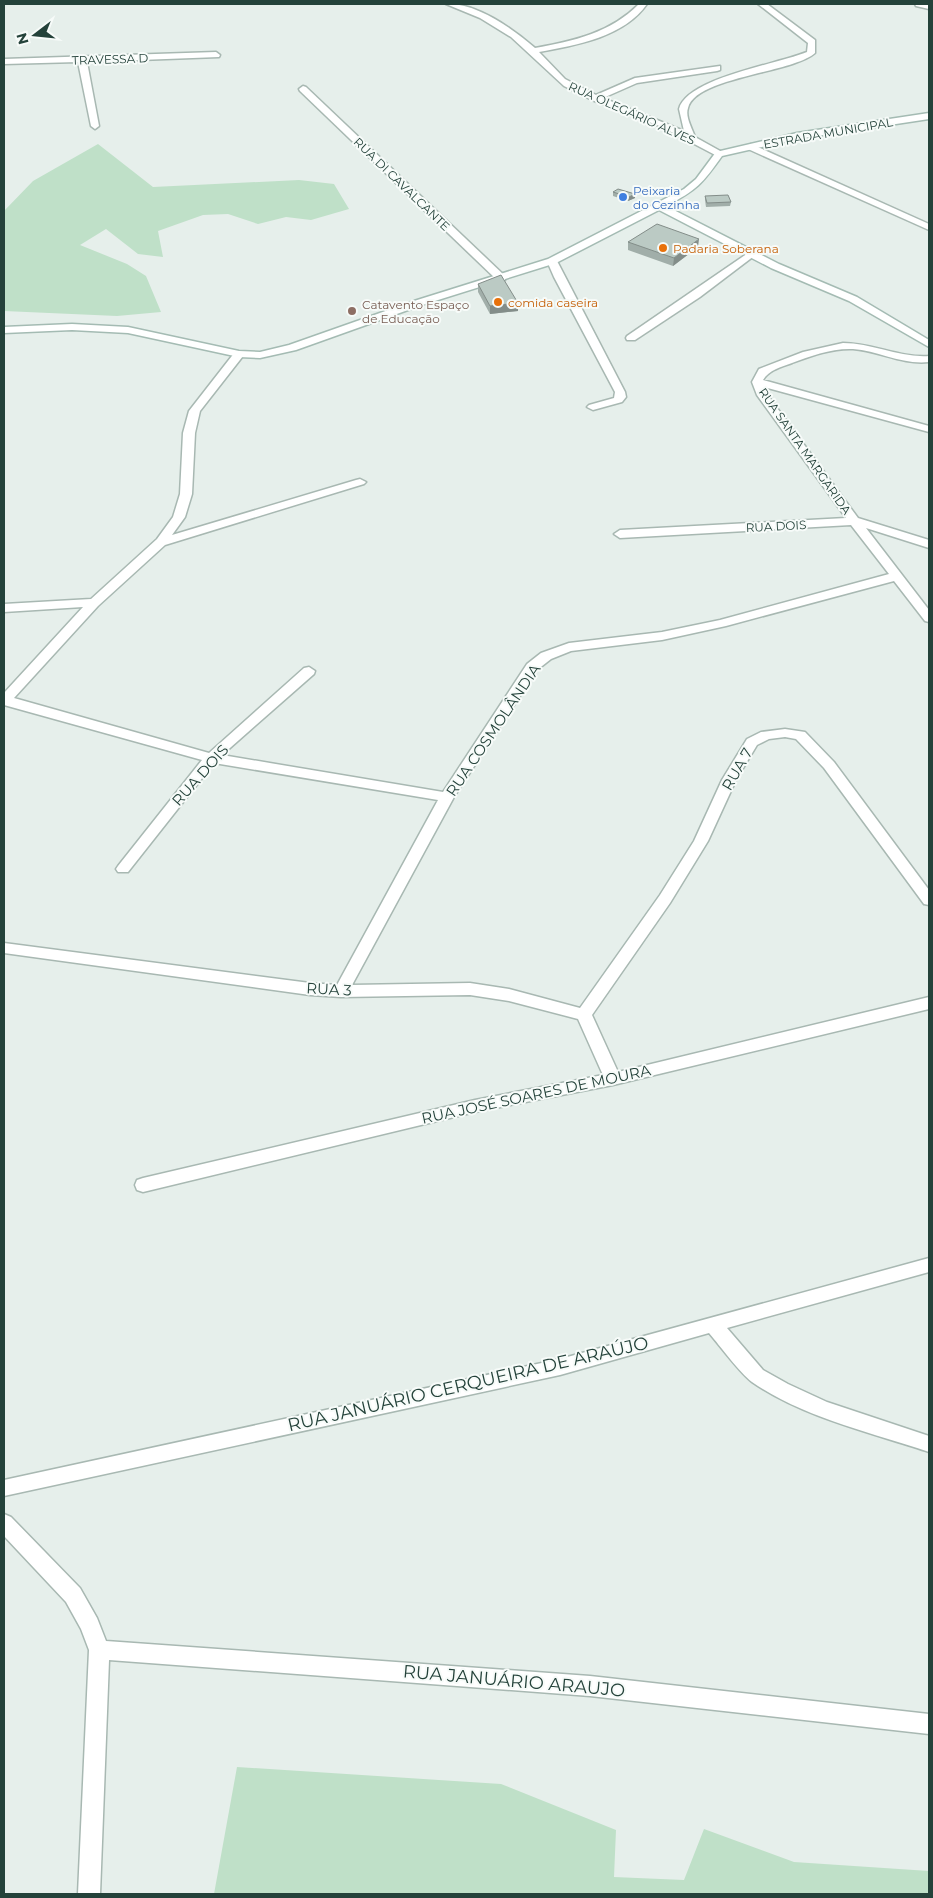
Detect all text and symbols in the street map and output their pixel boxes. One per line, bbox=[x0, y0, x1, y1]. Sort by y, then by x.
north arrow bbox=[10, 10, 60, 60]
text: N bbox=[12, 31, 33, 47]
street label: TRAVESSA D bbox=[72, 50, 149, 68]
street label: RUA OLEGÁRIO ALVES bbox=[566, 78, 698, 148]
street label: ESTRADA MUNICIPAL bbox=[762, 114, 894, 152]
street label: RUA DI CAVALCANTE bbox=[351, 134, 453, 234]
place label: Peixaria do Cezinha bbox=[633, 183, 700, 212]
marker: Peixaria do Cezinha bbox=[617, 191, 629, 203]
place label: Padaria Soberana bbox=[673, 241, 779, 256]
marker: Padaria Soberana bbox=[657, 242, 669, 254]
place label: comida caseira bbox=[508, 295, 598, 310]
marker: comida caseira bbox=[492, 296, 504, 308]
place label: Catavento Espaço de Educação bbox=[362, 297, 469, 326]
marker: Catavento Espaço de Educação bbox=[346, 305, 358, 317]
street label: RUA SANTA MARGARIDA bbox=[756, 385, 855, 517]
street label: RUA DOIS bbox=[745, 517, 807, 535]
street label: RUA COSMOLÂNDIA bbox=[442, 660, 544, 800]
street label: RUA DOIS bbox=[168, 740, 232, 810]
street label: RUA 7 bbox=[717, 744, 757, 794]
street label: RUA 3 bbox=[306, 978, 352, 1000]
street label: RUA JOSÉ SOARES DE MOURA bbox=[420, 1060, 652, 1128]
street label: RUA JANUÁRIO CERQUEIRA DE ARAÚJO bbox=[285, 1332, 651, 1436]
street label: RUA JANUÁRIO ARAUJO bbox=[402, 1660, 626, 1702]

